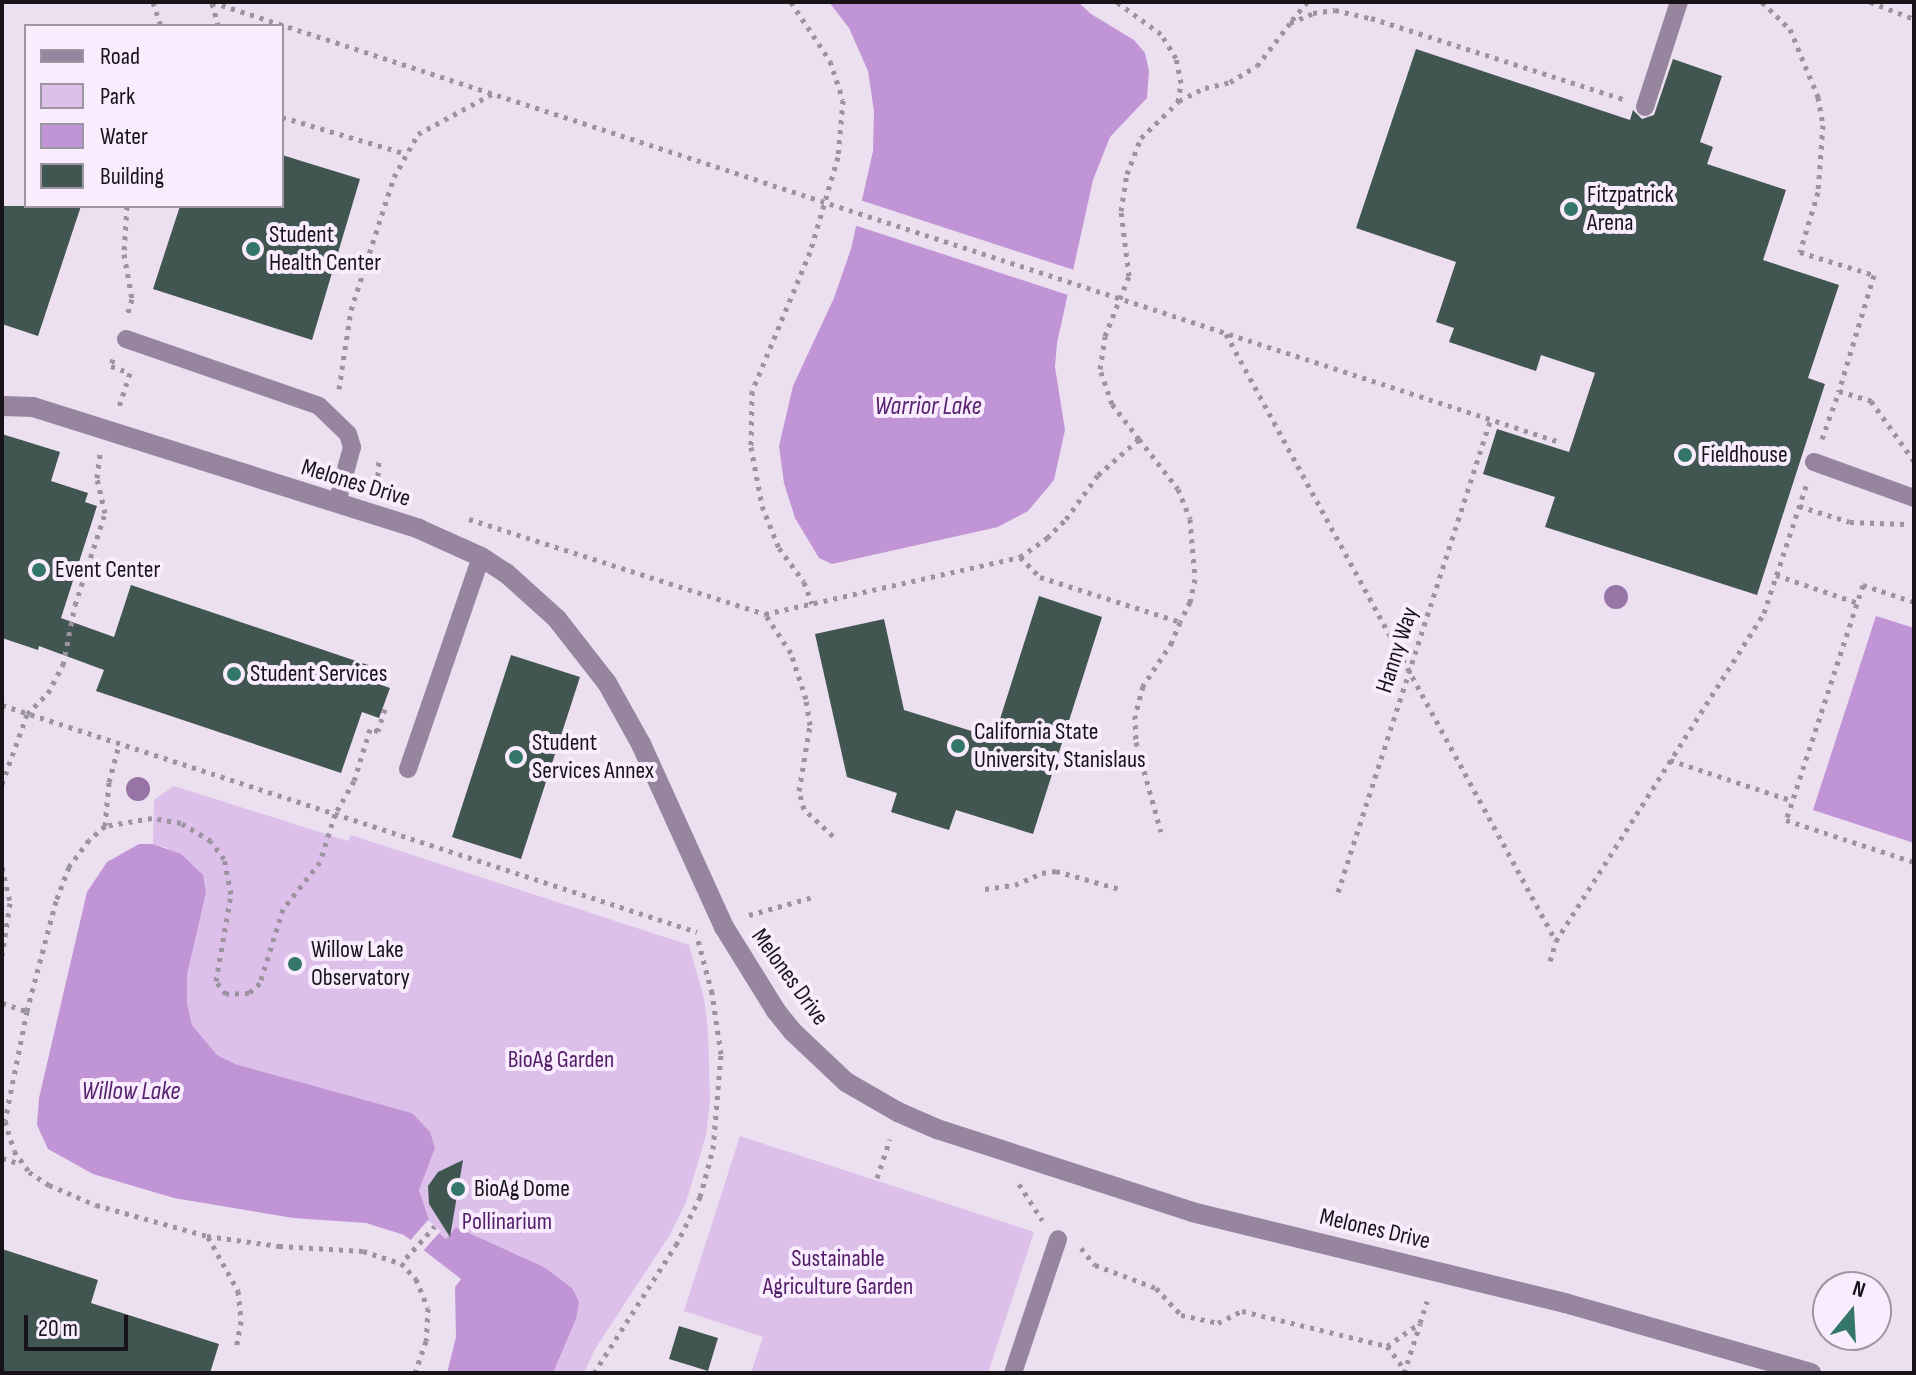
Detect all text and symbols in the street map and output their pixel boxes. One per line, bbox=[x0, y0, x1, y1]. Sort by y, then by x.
legend bbox=[24, 24, 284, 208]
text: Road bbox=[100, 42, 140, 71]
text: Park bbox=[100, 82, 135, 111]
text: Water bbox=[100, 122, 148, 151]
text: Building bbox=[100, 162, 164, 191]
place label: Fitzpatrick Arena bbox=[1587, 181, 1674, 237]
marker: Fitzpatrick Arena bbox=[1562, 200, 1580, 218]
place label: Student Health Center bbox=[269, 221, 381, 277]
marker: Student Health Center bbox=[244, 240, 262, 258]
water label: Warrior Lake bbox=[874, 391, 982, 423]
place label: Fieldhouse bbox=[1701, 441, 1788, 469]
marker: Fieldhouse bbox=[1676, 446, 1694, 464]
street label: Melones Drive bbox=[298, 453, 414, 513]
place label: Event Center bbox=[55, 556, 160, 584]
marker: Event Center bbox=[30, 561, 48, 579]
street label: Hanny Way bbox=[1370, 604, 1424, 696]
place label: Student Services bbox=[250, 660, 387, 688]
marker: Student Services bbox=[225, 665, 243, 683]
place label: California State University, Stanislaus bbox=[974, 718, 1146, 774]
place label: Student Services Annex bbox=[532, 729, 654, 785]
marker: California State University, Stanislaus bbox=[949, 737, 967, 755]
marker: Student Services Annex bbox=[507, 748, 525, 766]
street label: Melones Drive bbox=[745, 923, 835, 1031]
place label: Willow Lake Observatory bbox=[311, 936, 410, 992]
marker: Willow Lake Observatory bbox=[286, 955, 304, 973]
park label: BioAg Garden bbox=[508, 1046, 614, 1074]
water label: Willow Lake bbox=[82, 1076, 180, 1108]
place label: BioAg Dome bbox=[474, 1175, 570, 1203]
marker: BioAg Dome bbox=[449, 1180, 467, 1198]
street label: Melones Drive bbox=[1317, 1202, 1433, 1256]
park label: Pollinarium bbox=[462, 1208, 552, 1236]
park label: Sustainable Agriculture Garden bbox=[763, 1245, 913, 1301]
north arrow bbox=[1812, 1271, 1892, 1351]
text: N bbox=[1849, 1275, 1869, 1304]
scale bar bbox=[28, 1299, 132, 1349]
text: 20 m bbox=[38, 1314, 78, 1343]

